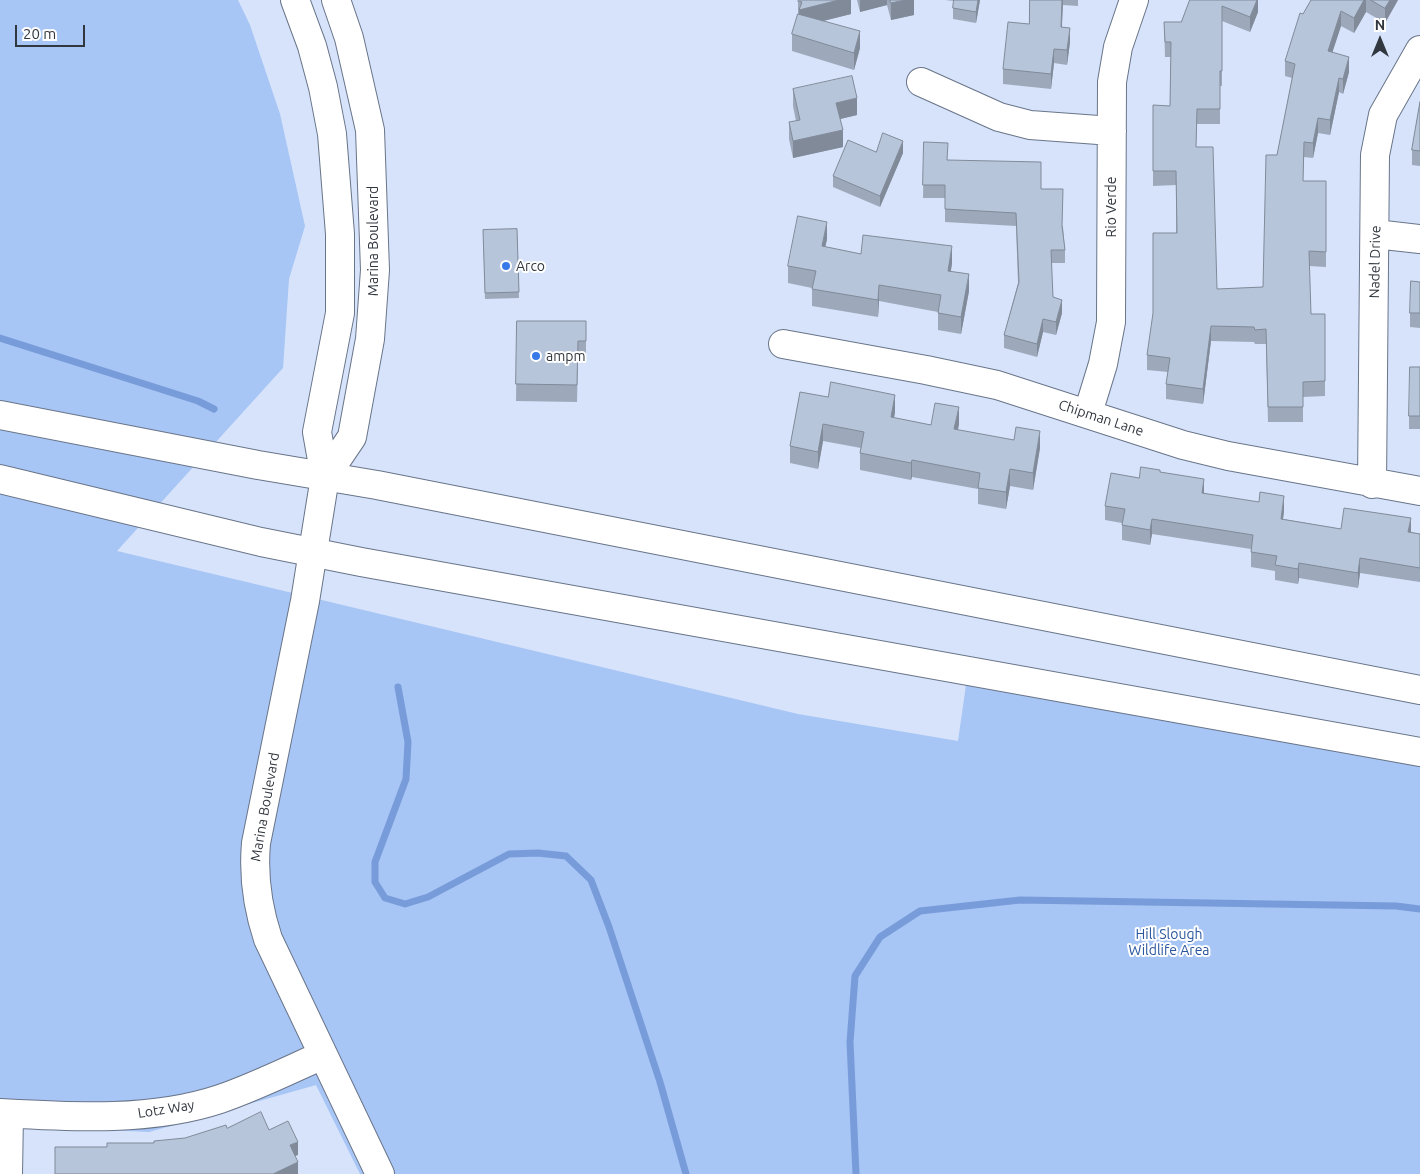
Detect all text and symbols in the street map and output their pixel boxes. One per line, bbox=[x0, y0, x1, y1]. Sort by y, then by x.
scale bar bbox=[18, 15, 88, 47]
north arrow bbox=[1355, 15, 1405, 65]
text: N bbox=[1375, 17, 1385, 33]
text: 20 m bbox=[23, 25, 56, 42]
street label: Rio Verde bbox=[1103, 177, 1119, 237]
street label: Marina Boulevard bbox=[365, 186, 381, 296]
street label: Nadel Drive bbox=[1366, 225, 1384, 299]
place label: Arco bbox=[516, 258, 545, 274]
marker: Arco bbox=[500, 260, 512, 272]
place label: ampm bbox=[546, 348, 586, 364]
marker: ampm bbox=[530, 350, 542, 362]
street label: Chipman Lane bbox=[1056, 396, 1146, 440]
street label: Marina Boulevard bbox=[247, 751, 283, 863]
park label: Hill Slough Wildlife Area bbox=[1128, 926, 1210, 959]
street label: Lotz Way bbox=[137, 1096, 195, 1122]

